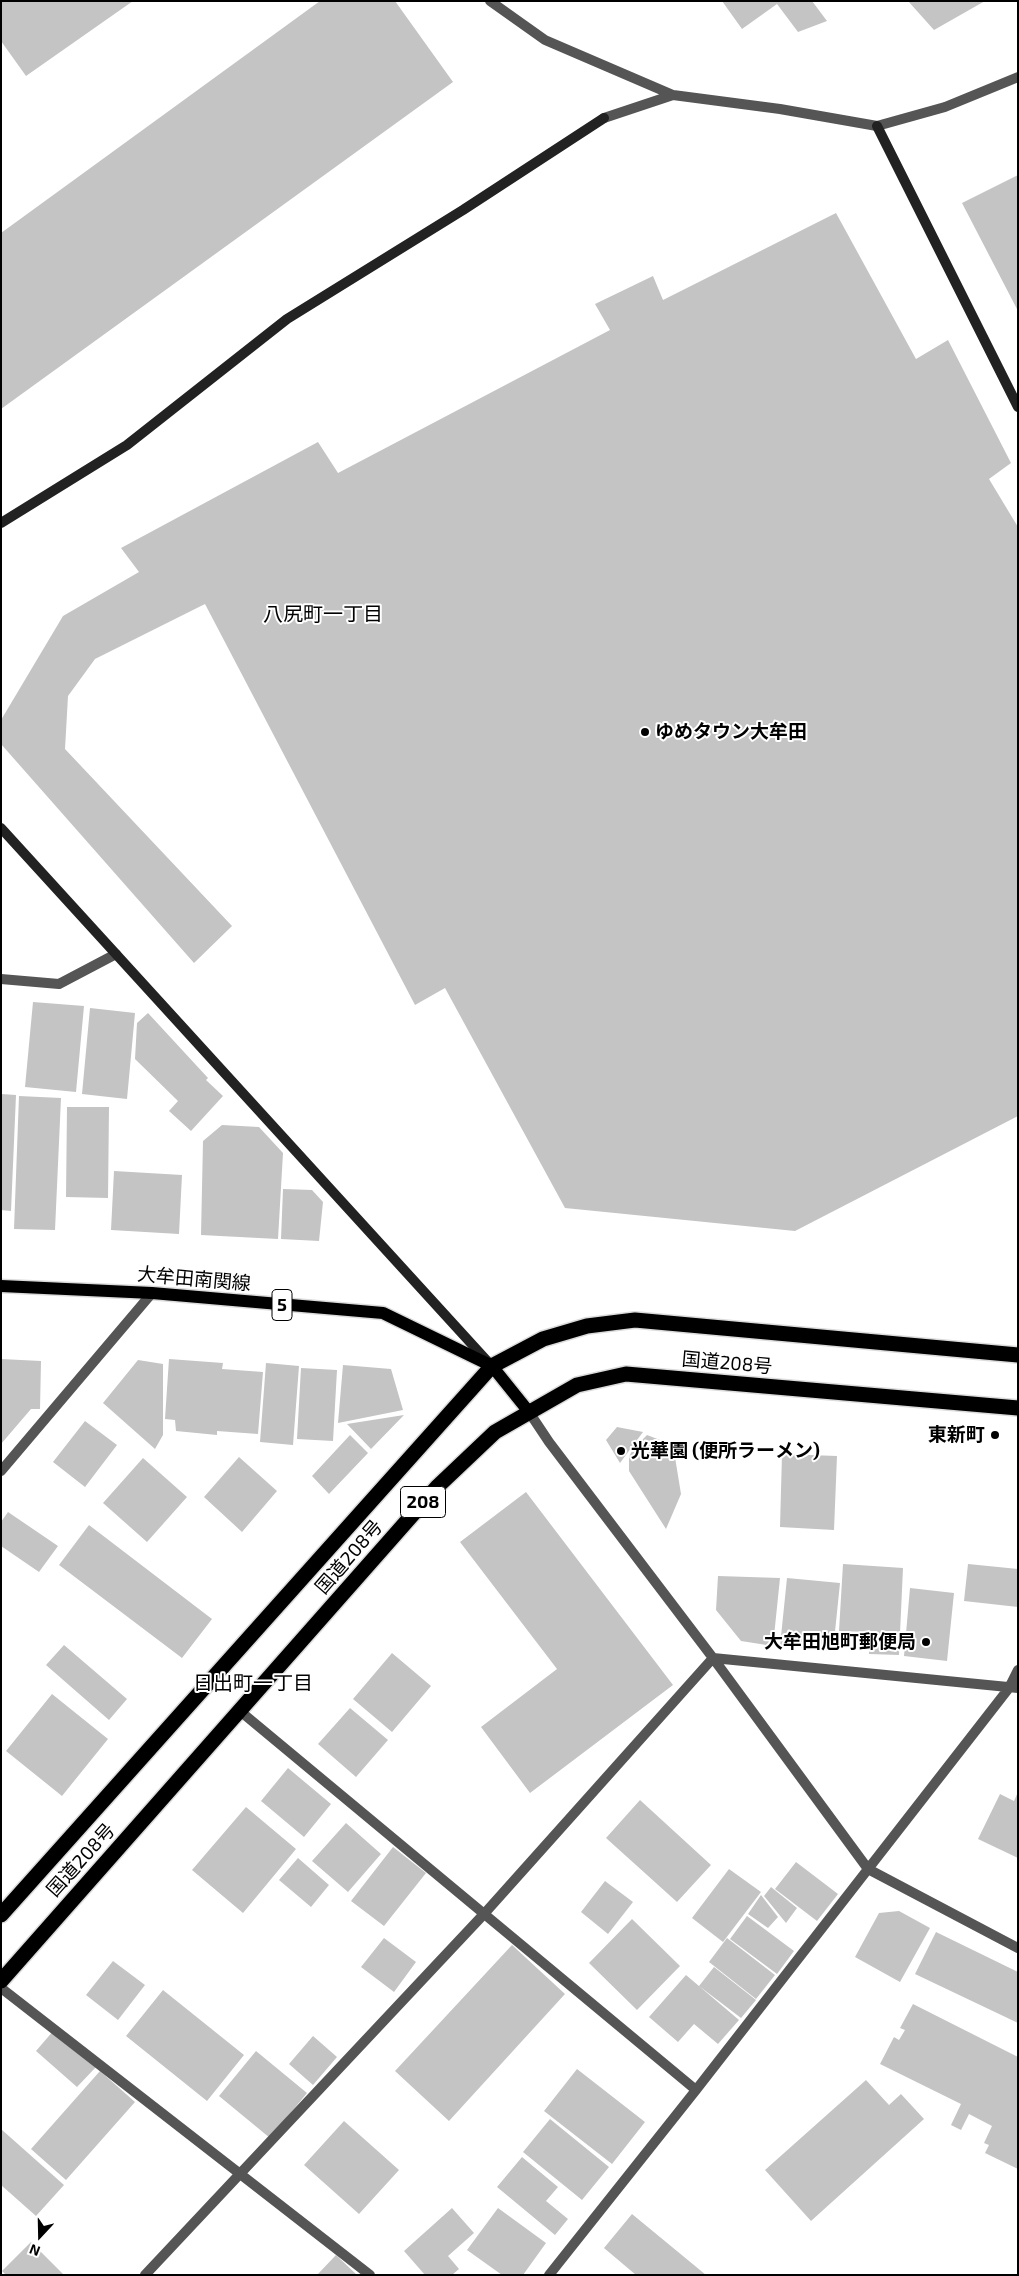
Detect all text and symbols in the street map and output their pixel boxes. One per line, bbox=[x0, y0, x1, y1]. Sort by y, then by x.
district label: 八尻町一丁目 bbox=[263, 602, 383, 626]
place label: ゆめタウン大牟田 bbox=[655, 721, 807, 743]
marker: ゆめタウン大牟田 bbox=[639, 726, 651, 738]
street label: 大牟田南関線 bbox=[136, 1263, 252, 1295]
road number: 5 bbox=[272, 1290, 292, 1320]
street label: 国道208号 bbox=[681, 1348, 773, 1378]
place label: 東新町 bbox=[928, 1424, 985, 1446]
marker: 東新町 bbox=[989, 1429, 1001, 1441]
place label: 光華園 (便所ラーメン) bbox=[631, 1440, 820, 1462]
marker: 光華園 (便所ラーメン) bbox=[615, 1445, 627, 1457]
road number: 208 bbox=[400, 1486, 446, 1518]
street label: 国道208号 bbox=[311, 1515, 387, 1599]
place label: 大牟田旭町郵便局 bbox=[764, 1631, 916, 1653]
marker: 大牟田旭町郵便局 bbox=[920, 1636, 932, 1648]
district label: 日出町一丁目 bbox=[193, 1671, 313, 1695]
street label: 国道208号 bbox=[42, 1819, 120, 1901]
north arrow bbox=[15, 2211, 65, 2261]
text: N bbox=[27, 2241, 42, 2260]

